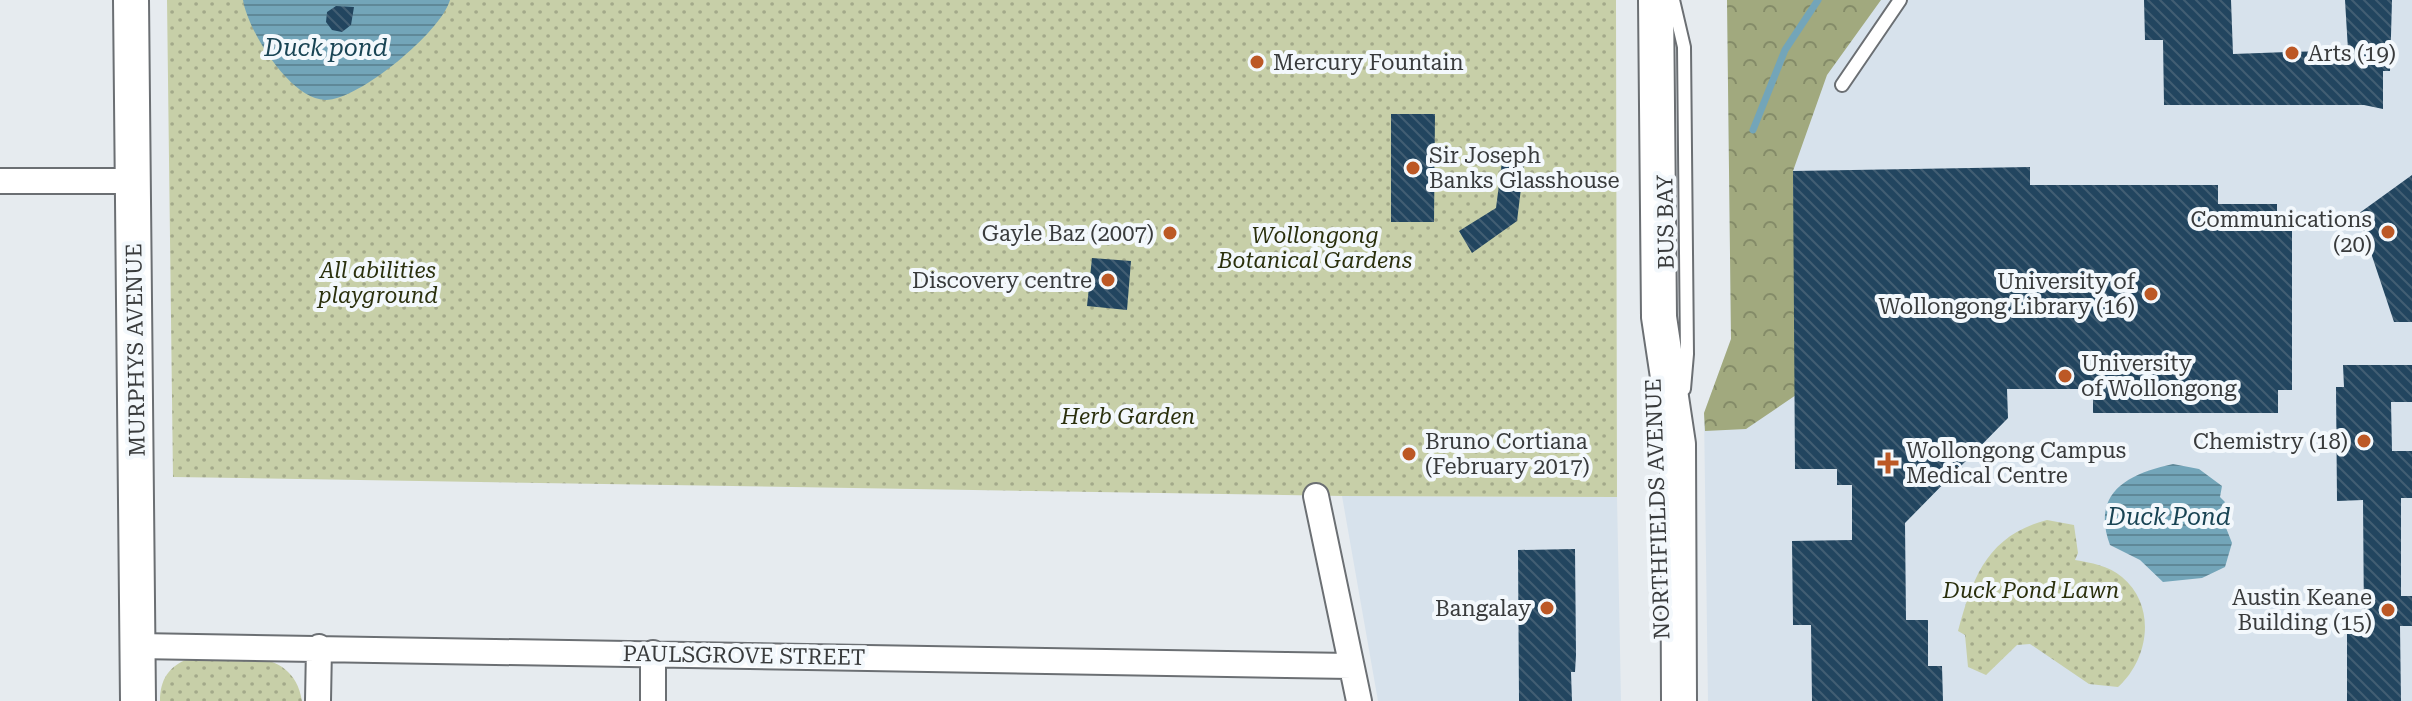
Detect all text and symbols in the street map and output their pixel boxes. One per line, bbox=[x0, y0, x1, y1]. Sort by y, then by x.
water label: Duck pond bbox=[263, 34, 388, 62]
place label: Arts (19) bbox=[2308, 41, 2396, 66]
marker: Arts (19) bbox=[2283, 44, 2301, 62]
place label: Mercury Fountain bbox=[1273, 50, 1464, 75]
marker: Mercury Fountain bbox=[1248, 53, 1266, 71]
place label: Sir Joseph Banks Glasshouse bbox=[1429, 143, 1620, 193]
marker: Sir Joseph Banks Glasshouse bbox=[1404, 159, 1422, 177]
street label: BUS BAY bbox=[1652, 174, 1679, 270]
place label: Communications (20) bbox=[2190, 207, 2372, 257]
place label: Gayle Baz (2007) bbox=[982, 221, 1154, 246]
park label: Wollongong Botanical Gardens bbox=[1217, 223, 1412, 273]
marker: Communications (20) bbox=[2379, 223, 2397, 241]
marker: Gayle Baz (2007) bbox=[1161, 224, 1179, 242]
street label: MURPHYS AVENUE bbox=[121, 243, 150, 457]
park label: All abilities playground bbox=[316, 258, 438, 308]
place label: Discovery centre bbox=[912, 268, 1092, 293]
place label: University of Wollongong Library (16) bbox=[1878, 269, 2137, 319]
marker: Discovery centre bbox=[1099, 271, 1117, 289]
marker: University of Wollongong Library (16) bbox=[2142, 285, 2160, 303]
place label: University of Wollongong bbox=[2081, 351, 2237, 401]
marker: University of Wollongong bbox=[2056, 367, 2074, 385]
street label: NORTHFIELDS AVENUE bbox=[1640, 378, 1675, 640]
park label: Herb Garden bbox=[1060, 404, 1195, 429]
place label: Bruno Cortiana (February 2017) bbox=[1425, 429, 1590, 479]
place label: Chemistry (18) bbox=[2193, 429, 2348, 454]
marker: Chemistry (18) bbox=[2355, 432, 2373, 450]
place label: Wollongong Campus Medical Centre bbox=[1906, 438, 2126, 488]
marker: Bruno Cortiana (February 2017) bbox=[1400, 445, 1418, 463]
marker: Wollongong Campus Medical Centre bbox=[1877, 452, 1899, 474]
water label: Duck Pond bbox=[2106, 503, 2231, 531]
park label: Duck Pond Lawn bbox=[1942, 578, 2119, 603]
place label: Austin Keane Building (15) bbox=[2232, 585, 2372, 635]
place label: Bangalay bbox=[1435, 596, 1531, 621]
marker: Bangalay bbox=[1538, 599, 1556, 617]
marker: Austin Keane Building (15) bbox=[2379, 601, 2397, 619]
street label: PAULSGROVE STREET bbox=[622, 641, 866, 670]

